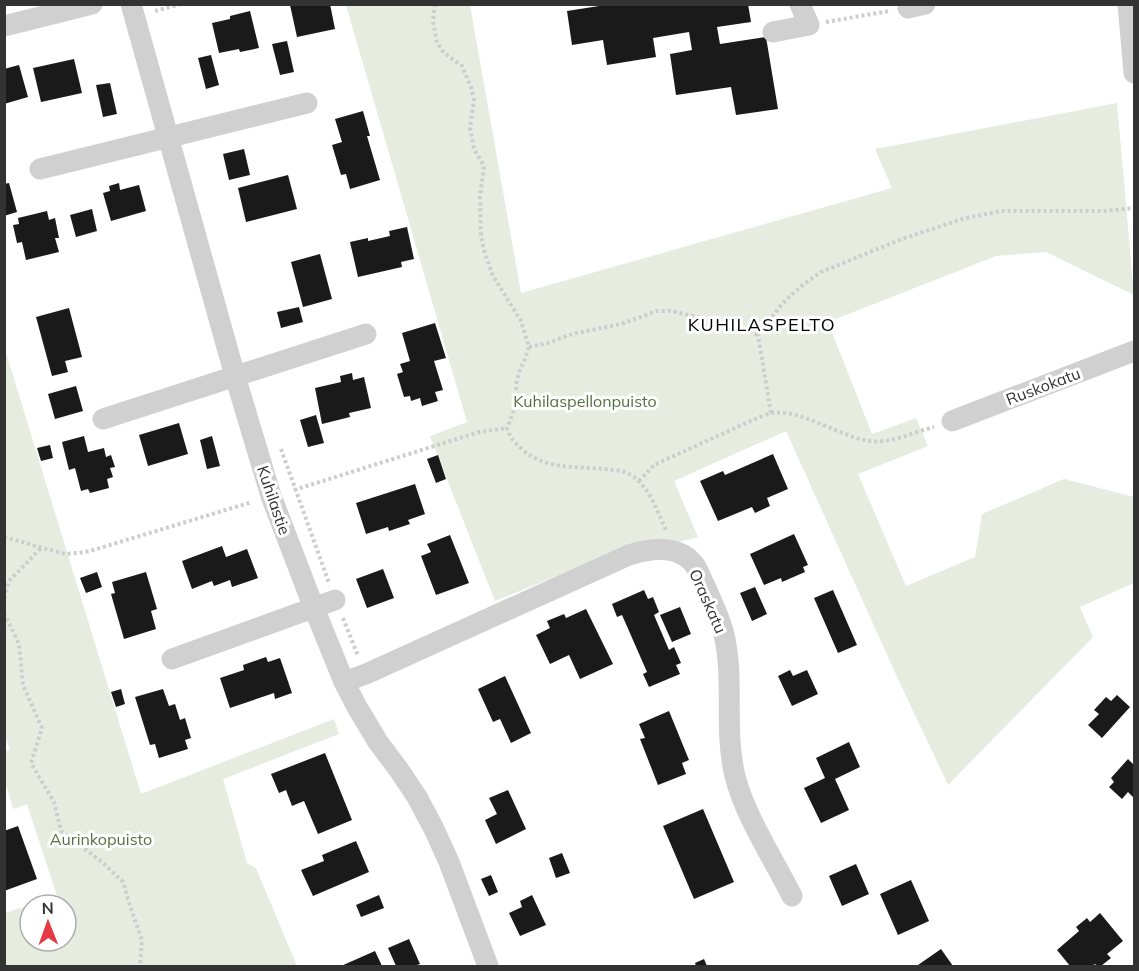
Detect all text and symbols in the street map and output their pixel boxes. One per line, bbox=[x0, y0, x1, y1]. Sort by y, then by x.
district label: KUHILASPELTO bbox=[688, 313, 836, 336]
street label: Ruskokatu bbox=[1003, 363, 1083, 409]
park label: Kuhilaspellonpuisto bbox=[513, 391, 657, 411]
street label: Kuhilastie bbox=[253, 463, 295, 537]
street label: Oraskatu bbox=[685, 566, 731, 636]
park label: Aurinkopuisto bbox=[50, 829, 152, 849]
north arrow bbox=[18, 893, 78, 953]
text: N bbox=[42, 898, 54, 918]

